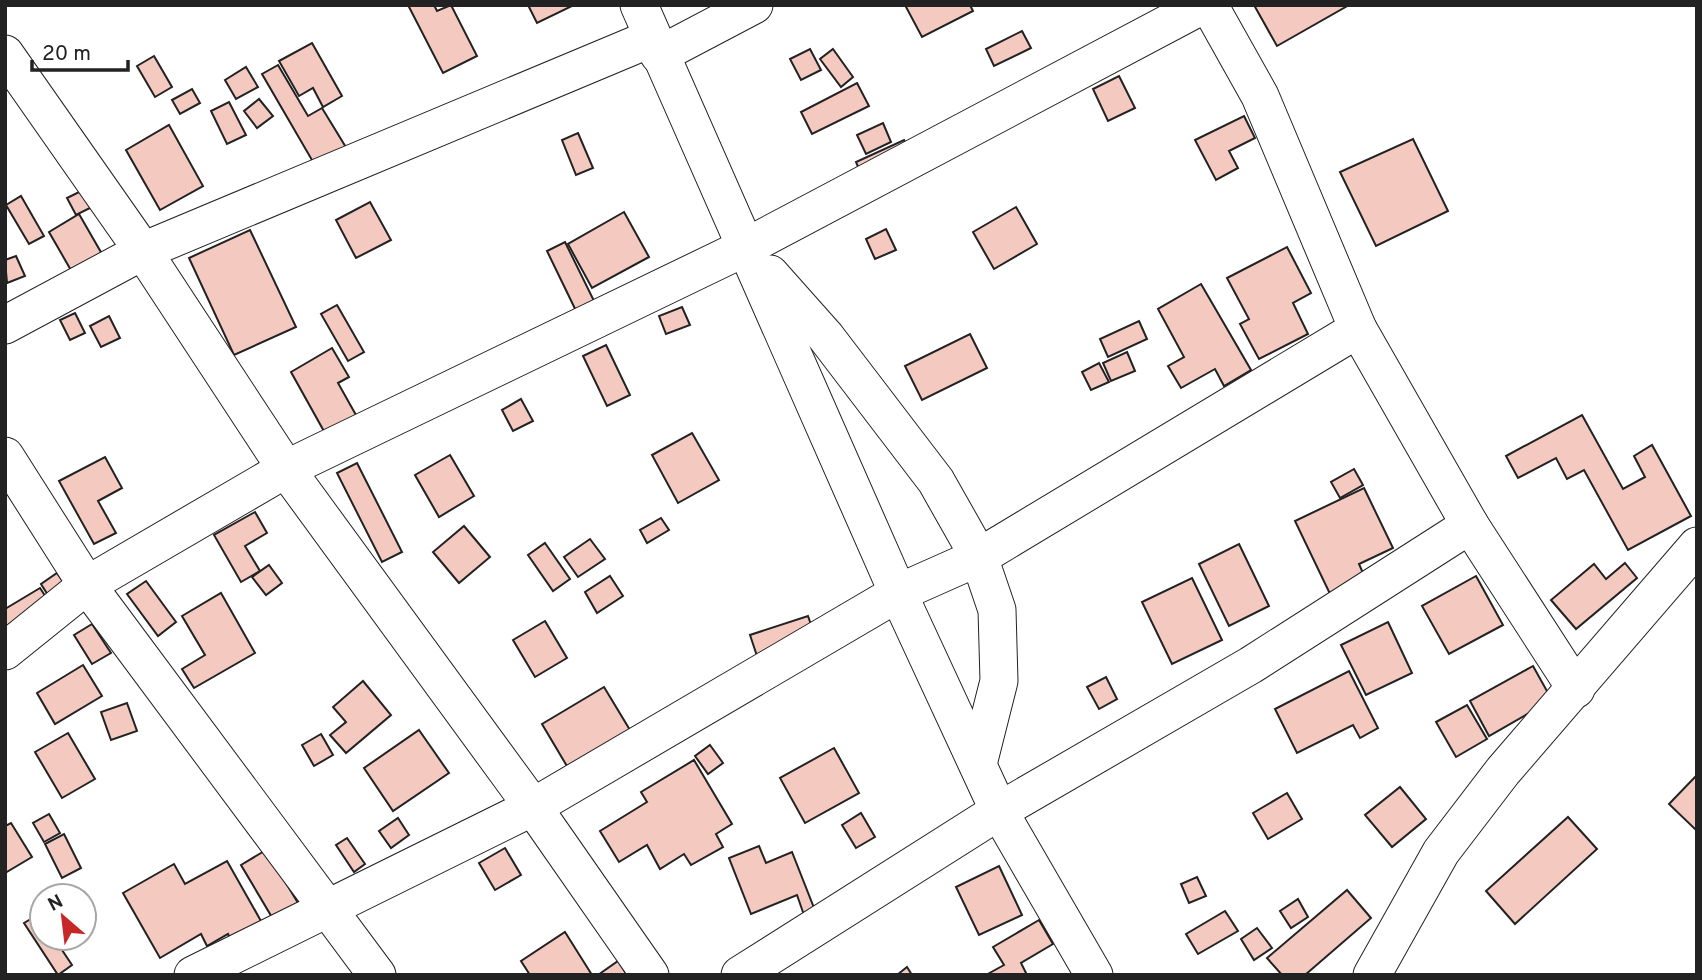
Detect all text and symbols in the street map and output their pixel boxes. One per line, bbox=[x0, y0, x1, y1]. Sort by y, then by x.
scale bar bbox=[32, 28, 128, 72]
text: 20 m bbox=[42, 41, 91, 68]
north arrow bbox=[28, 882, 98, 952]
text: N bbox=[44, 890, 68, 918]

